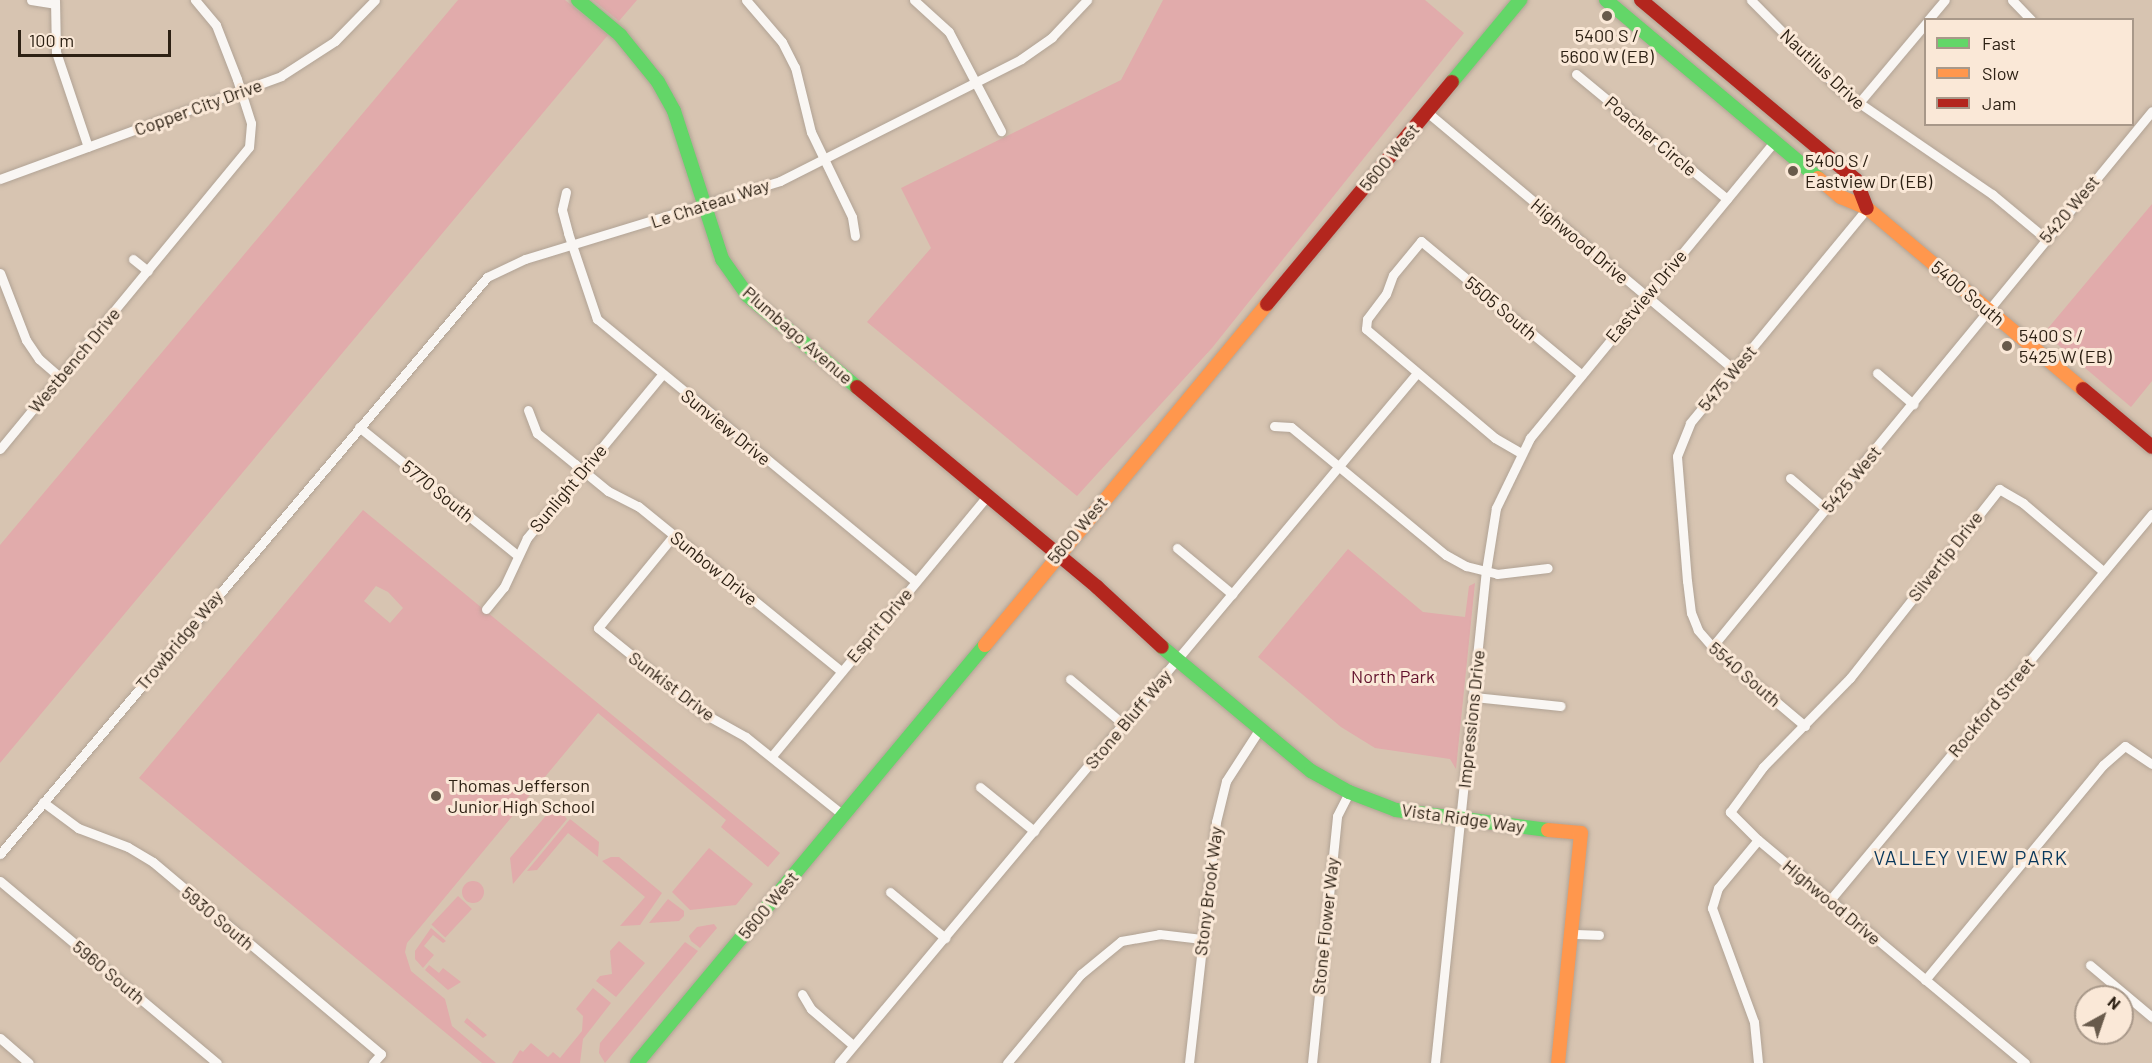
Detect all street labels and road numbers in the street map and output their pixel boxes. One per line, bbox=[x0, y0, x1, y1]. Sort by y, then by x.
street label: Nautilus Drive bbox=[1776, 24, 1870, 114]
street label: Copper City Drive bbox=[131, 74, 265, 140]
street label: Poacher Circle bbox=[1601, 91, 1701, 181]
street label: 5600 West bbox=[1354, 119, 1424, 195]
street label: 5420 West bbox=[2034, 171, 2104, 247]
street label: Le Chateau Way bbox=[648, 174, 772, 232]
street label: Highwood Drive bbox=[1527, 194, 1633, 288]
street label: Eastview Drive bbox=[1601, 245, 1691, 347]
street label: 5400 South bbox=[1927, 256, 2009, 330]
street label: 5505 South bbox=[1460, 272, 1542, 344]
street label: Plumbago Avenue bbox=[739, 281, 857, 389]
street label: Westbench Drive bbox=[24, 303, 124, 417]
street label: 5475 West bbox=[1693, 341, 1761, 415]
street label: Sunview Drive bbox=[677, 384, 775, 470]
street label: Sunlight Drive bbox=[525, 440, 611, 536]
street label: 5425 West bbox=[1817, 441, 1885, 517]
street label: 5770 South bbox=[398, 455, 478, 527]
street label: 5600 West bbox=[1042, 492, 1112, 568]
street label: Silvertip Drive bbox=[1903, 507, 1987, 605]
street label: Sunbow Drive bbox=[666, 526, 762, 610]
street label: Esprit Drive bbox=[842, 583, 916, 667]
street label: Trowbridge Way bbox=[131, 586, 227, 694]
street label: 5540 South bbox=[1705, 637, 1785, 711]
street label: Sunkist Drive bbox=[625, 647, 719, 725]
street label: Impressions Drive bbox=[1453, 649, 1489, 789]
street label: Rockford Street bbox=[1943, 653, 2039, 761]
street label: Stone Bluff Way bbox=[1080, 665, 1176, 773]
street label: Vista Ridge Way bbox=[1400, 799, 1526, 837]
street label: Stony Brook Way bbox=[1189, 825, 1227, 957]
street label: Highwood Drive bbox=[1779, 855, 1885, 949]
street label: Stone Flower Way bbox=[1307, 856, 1343, 996]
street label: 5600 West bbox=[733, 867, 803, 943]
street label: 5930 South bbox=[177, 881, 259, 955]
street label: 5960 South bbox=[68, 935, 150, 1009]

